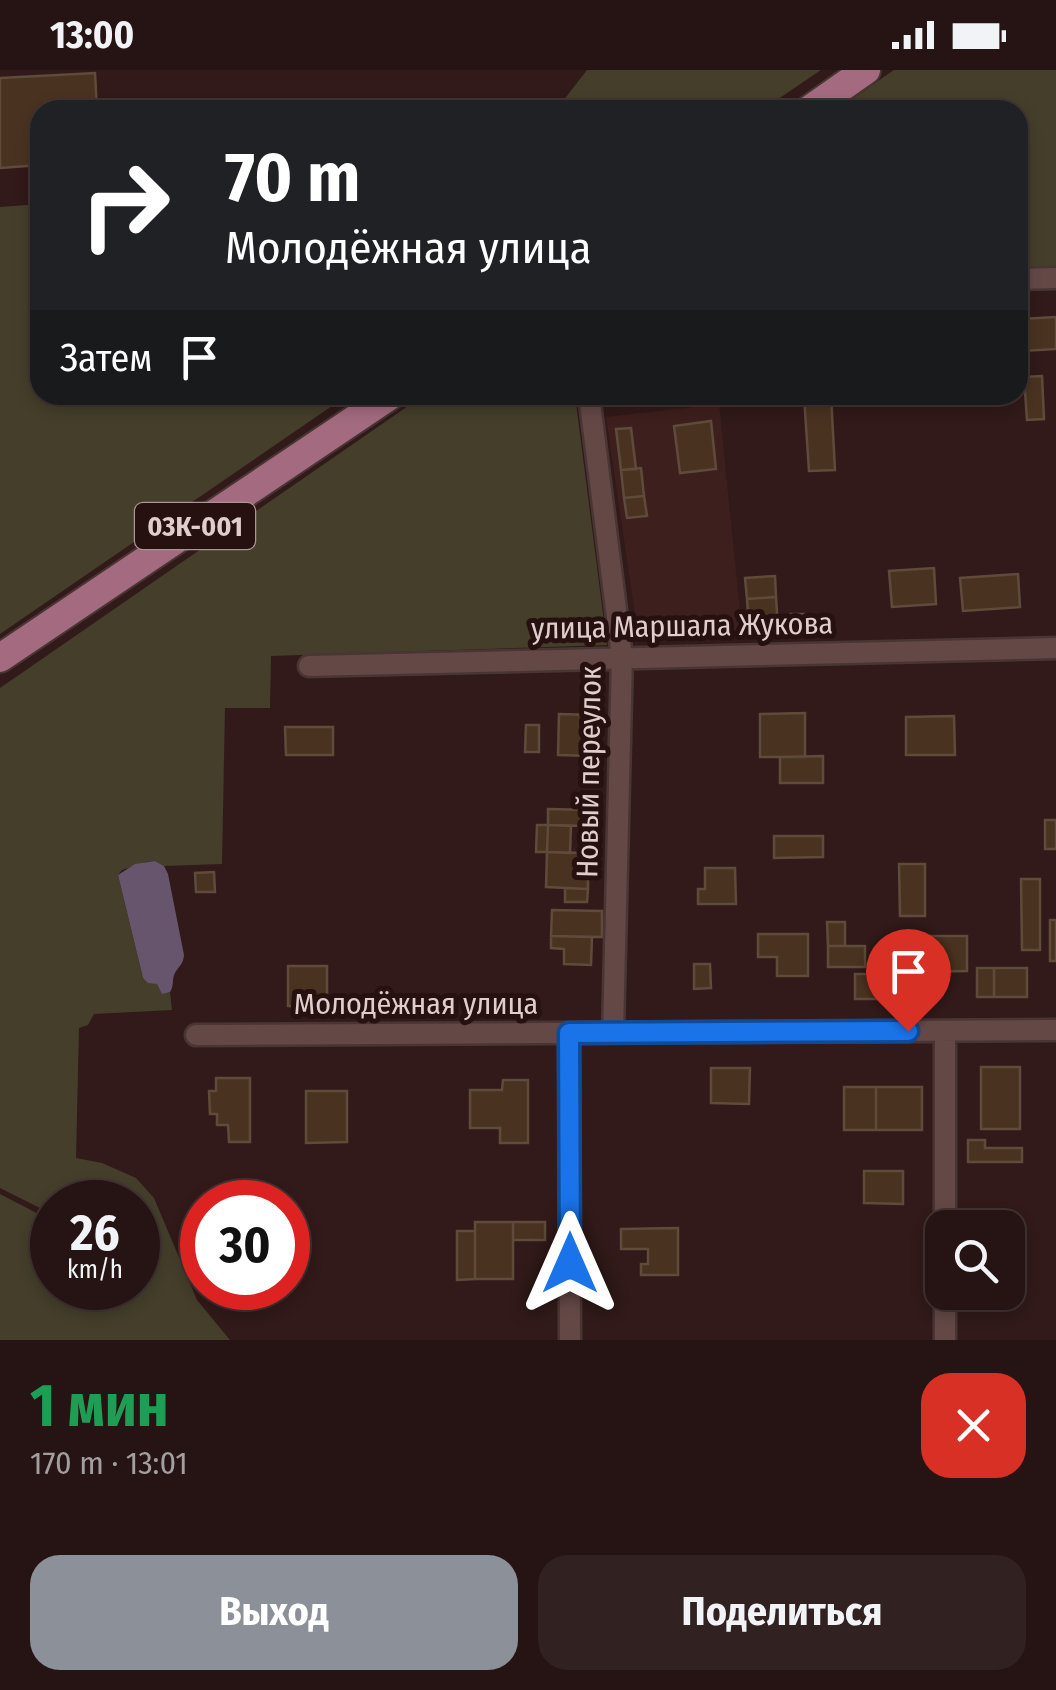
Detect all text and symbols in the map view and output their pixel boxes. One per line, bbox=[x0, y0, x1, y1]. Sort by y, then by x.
text: 13:00 bbox=[50, 12, 134, 58]
text: 70 m bbox=[225, 136, 360, 220]
icon: right bbox=[60, 140, 190, 270]
text: Молодёжная улица bbox=[225, 221, 591, 275]
icon: arrive bbox=[172, 330, 227, 385]
text: Затем bbox=[60, 335, 152, 381]
road number: 03К-001 bbox=[135, 503, 255, 549]
street label: улица Маршала Жукова bbox=[531, 605, 833, 647]
street label: Новый переулок bbox=[569, 666, 609, 878]
pin bbox=[866, 929, 951, 1032]
icon: arrive bbox=[881, 944, 936, 999]
street label: Молодёжная улица bbox=[294, 986, 538, 1022]
speed limit sign: 30 bbox=[180, 1180, 310, 1310]
text: 26 bbox=[70, 1203, 120, 1263]
map controls bbox=[925, 1210, 1025, 1310]
button: search bbox=[925, 1210, 1025, 1310]
position arrow bbox=[518, 1211, 622, 1315]
text: km/h bbox=[67, 1255, 123, 1285]
text: 1 мин bbox=[30, 1370, 169, 1442]
button: close bbox=[921, 1373, 1026, 1478]
text: 170 m · 13:01 bbox=[30, 1444, 188, 1482]
button: Выход bbox=[30, 1555, 518, 1670]
button: Поделиться bbox=[538, 1555, 1026, 1670]

